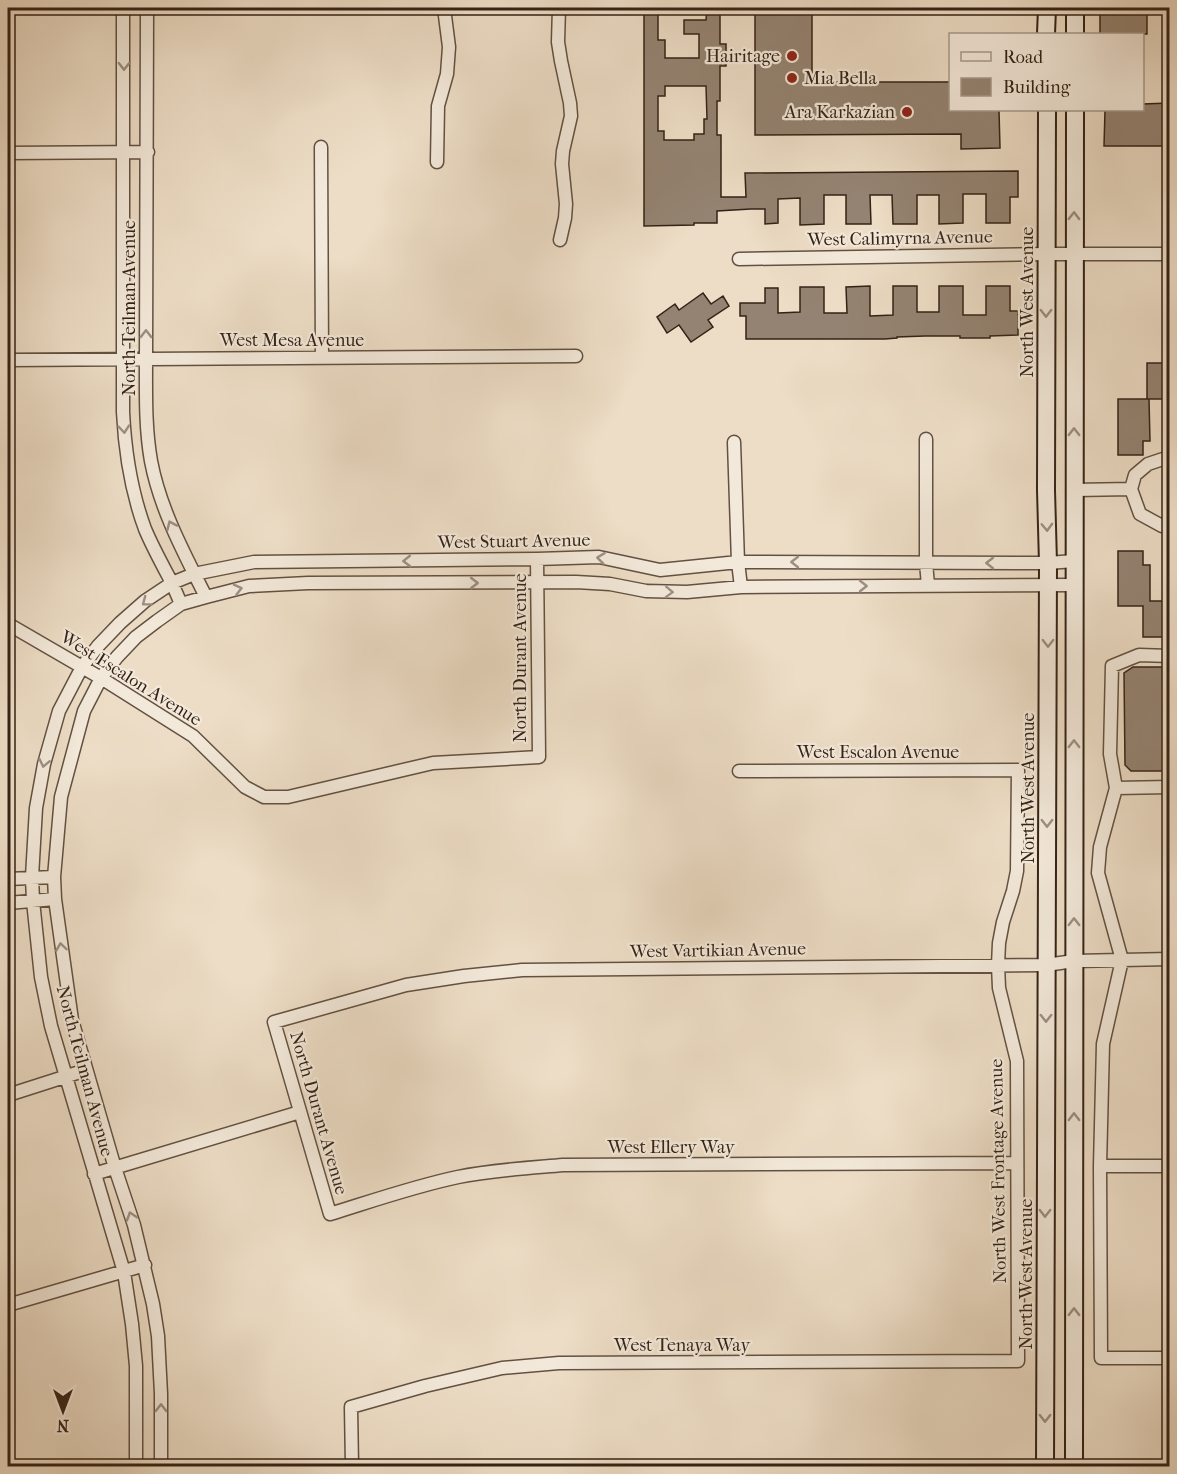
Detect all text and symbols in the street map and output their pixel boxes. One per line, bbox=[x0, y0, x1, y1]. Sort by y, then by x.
legend bbox=[949, 33, 1144, 111]
place label: Hairitage bbox=[706, 46, 780, 67]
text: Road bbox=[1003, 47, 1043, 68]
marker: Hairitage bbox=[785, 49, 799, 63]
one-way arrow bbox=[117, 61, 130, 70]
place label: Mia Bella bbox=[804, 68, 877, 89]
marker: Mia Bella bbox=[785, 71, 799, 85]
text: Building bbox=[1003, 77, 1071, 98]
place label: Ara Karkazian bbox=[784, 102, 896, 123]
marker: Ara Karkazian bbox=[900, 105, 914, 119]
one-way arrow bbox=[1068, 211, 1080, 220]
street label: North Teilman Avenue bbox=[119, 220, 140, 396]
street label: West Calimyrna Avenue bbox=[806, 226, 993, 251]
street label: North West Avenue bbox=[1017, 226, 1038, 377]
one-way arrow bbox=[1040, 308, 1052, 317]
one-way arrow bbox=[140, 329, 153, 338]
street label: West Mesa Avenue bbox=[219, 330, 364, 351]
one-way arrow bbox=[117, 424, 130, 433]
one-way arrow bbox=[1068, 427, 1080, 436]
one-way arrow bbox=[167, 521, 179, 532]
one-way arrow bbox=[1041, 522, 1053, 531]
street label: West Stuart Avenue bbox=[436, 530, 591, 553]
one-way arrow bbox=[597, 552, 606, 565]
one-way arrow bbox=[402, 555, 411, 567]
one-way arrow bbox=[790, 556, 799, 568]
one-way arrow bbox=[985, 557, 994, 569]
street label: North Durant Avenue bbox=[510, 573, 531, 743]
one-way arrow bbox=[470, 576, 479, 589]
one-way arrow bbox=[859, 580, 868, 592]
one-way arrow bbox=[233, 583, 243, 596]
one-way arrow bbox=[664, 585, 673, 598]
one-way arrow bbox=[141, 594, 152, 605]
street label: West Escalon Avenue bbox=[55, 626, 205, 730]
one-way arrow bbox=[1042, 639, 1054, 648]
street label: North West Avenue bbox=[1018, 712, 1039, 863]
one-way arrow bbox=[1068, 740, 1080, 749]
street label: West Escalon Avenue bbox=[796, 742, 959, 763]
one-way arrow bbox=[38, 758, 51, 768]
one-way arrow bbox=[1041, 819, 1053, 828]
one-way arrow bbox=[1068, 917, 1080, 926]
street label: West Vartikian Avenue bbox=[629, 938, 806, 963]
one-way arrow bbox=[55, 942, 68, 951]
street label: North Teilman Avenue bbox=[52, 983, 117, 1159]
one-way arrow bbox=[1040, 1014, 1052, 1023]
street label: North Durant Avenue bbox=[285, 1029, 352, 1197]
street label: North West Frontage Avenue bbox=[986, 1058, 1011, 1283]
one-way arrow bbox=[1068, 1112, 1080, 1121]
street label: West Ellery Way bbox=[606, 1137, 736, 1158]
street label: North West Avenue bbox=[1016, 1198, 1037, 1349]
one-way arrow bbox=[1039, 1209, 1052, 1218]
one-way arrow bbox=[126, 1211, 138, 1222]
one-way arrow bbox=[1068, 1307, 1080, 1316]
street label: West Tenaya Way bbox=[613, 1335, 751, 1356]
north arrow bbox=[33, 1381, 93, 1441]
one-way arrow bbox=[155, 1404, 167, 1413]
one-way arrow bbox=[1039, 1414, 1051, 1423]
text: N bbox=[56, 1416, 69, 1435]

